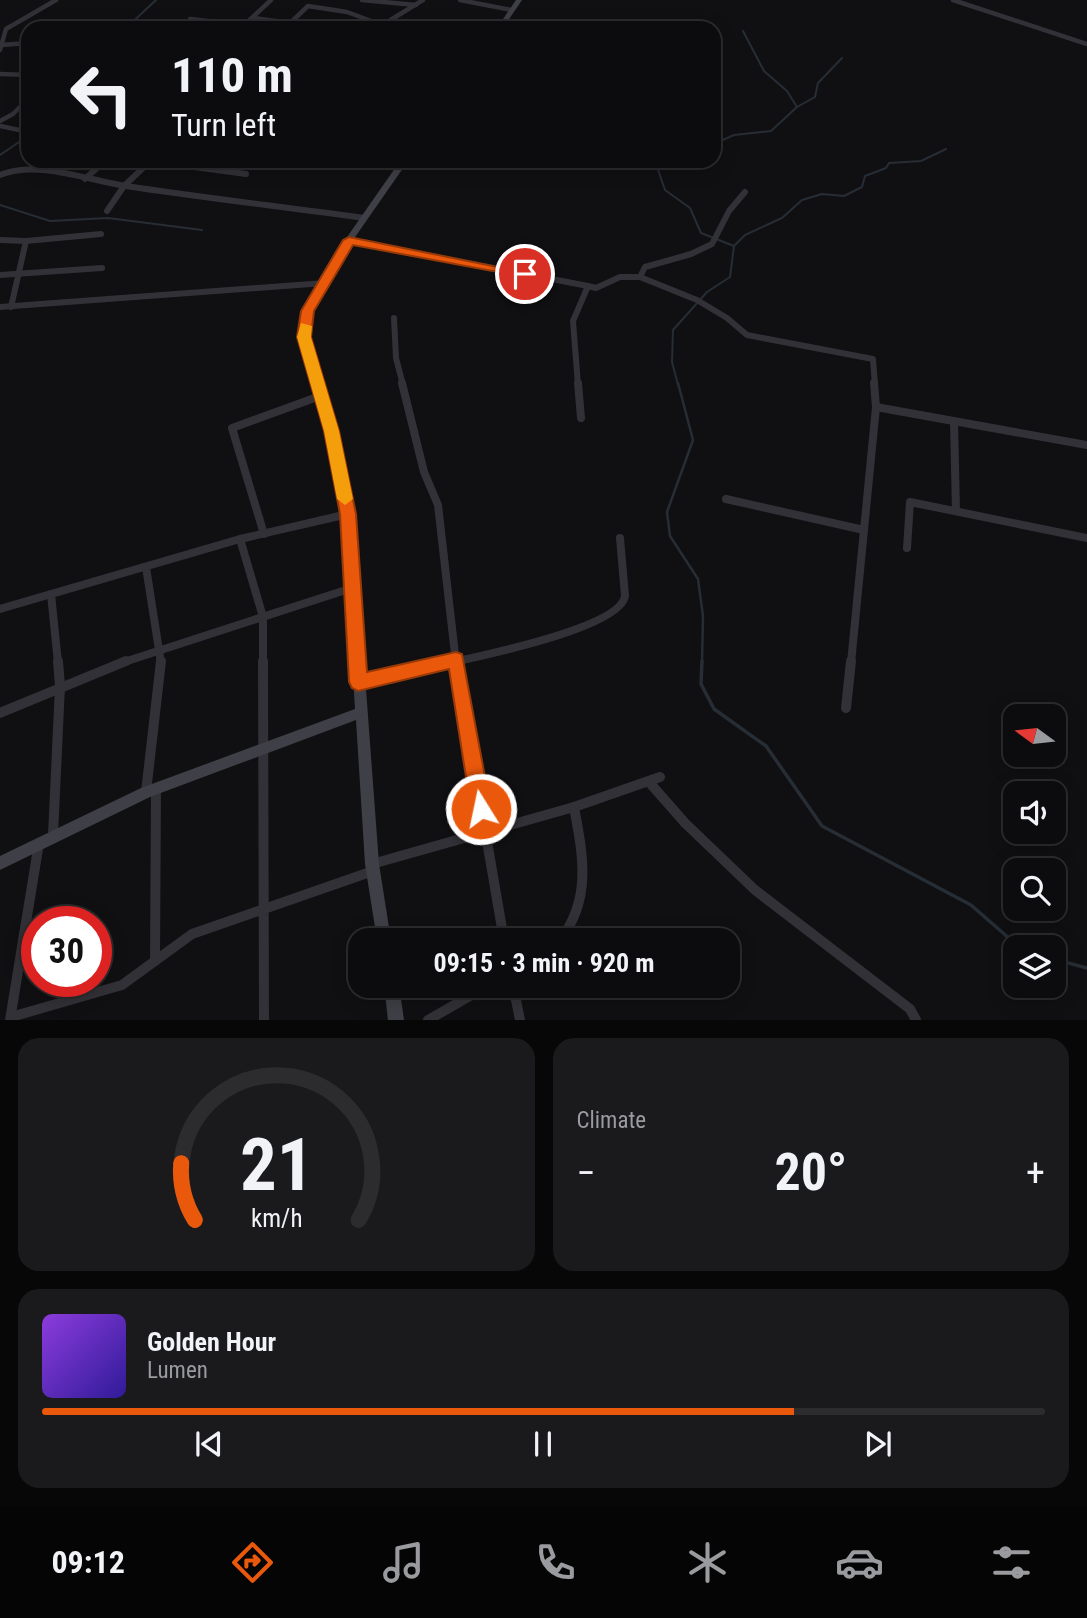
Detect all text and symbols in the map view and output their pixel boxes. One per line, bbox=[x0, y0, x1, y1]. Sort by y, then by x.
text: 110 m bbox=[171, 47, 293, 104]
icon: left bbox=[56, 49, 147, 140]
text: Turn left bbox=[171, 106, 276, 144]
pin bbox=[495, 244, 555, 304]
icon: arrive bbox=[506, 255, 544, 293]
north arrow bbox=[1003, 704, 1066, 766]
map controls bbox=[1003, 704, 1066, 998]
position arrow bbox=[444, 772, 518, 846]
button: sound bbox=[1003, 781, 1066, 844]
button: search bbox=[1003, 858, 1066, 921]
speed limit sign: 30 bbox=[21, 906, 112, 997]
button: layers bbox=[1003, 935, 1066, 998]
text: 09:15 · 3 min · 920 m bbox=[434, 948, 654, 978]
text: Climate bbox=[577, 1107, 646, 1134]
text: 21 bbox=[239, 1123, 313, 1209]
text: 20° bbox=[774, 1142, 847, 1203]
text: − bbox=[577, 1151, 596, 1195]
text: + bbox=[1026, 1151, 1045, 1195]
text: km/h bbox=[251, 1204, 302, 1233]
text: Golden Hour bbox=[147, 1327, 276, 1357]
text: Lumen bbox=[147, 1357, 208, 1384]
icon: previous bbox=[190, 1425, 228, 1463]
icon: pause bbox=[524, 1425, 562, 1463]
icon: next bbox=[859, 1425, 897, 1463]
icon: directions bbox=[228, 1538, 277, 1587]
icon: music bbox=[379, 1538, 428, 1587]
icon: phone bbox=[531, 1538, 580, 1587]
icon: climate bbox=[683, 1538, 732, 1587]
icon: car bbox=[835, 1538, 884, 1587]
icon: filters bbox=[987, 1538, 1036, 1587]
text: 09:12 bbox=[51, 1543, 125, 1581]

